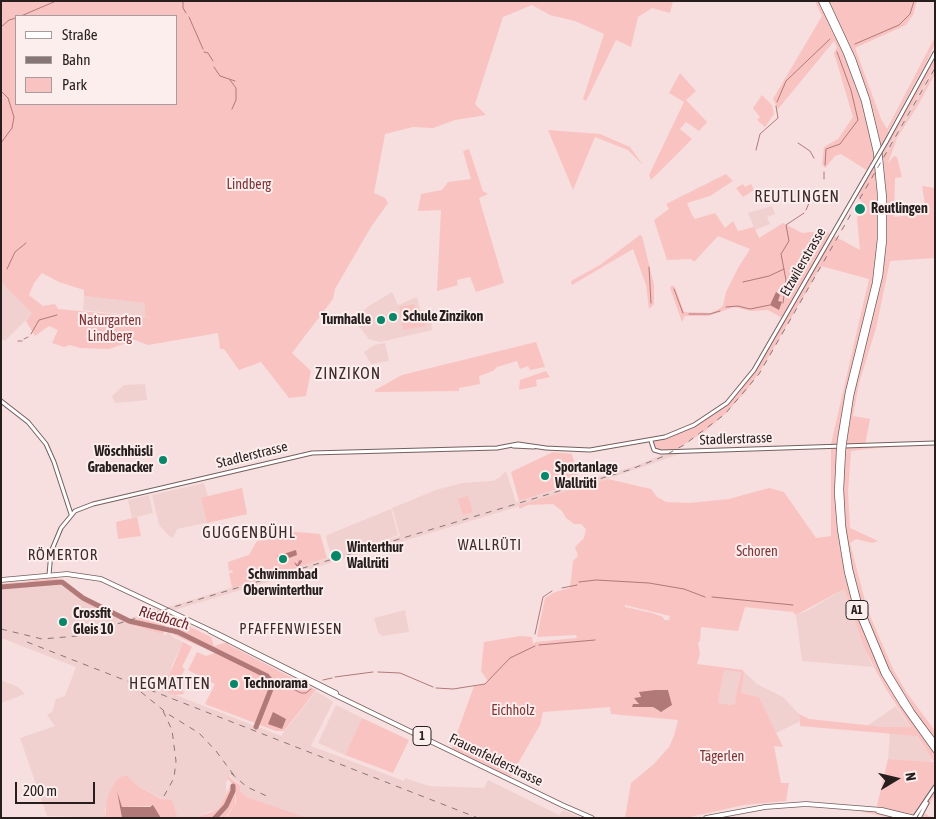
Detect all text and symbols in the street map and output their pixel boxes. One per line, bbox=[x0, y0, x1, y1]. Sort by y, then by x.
legend bbox=[15, 15, 178, 105]
text: Straße bbox=[62, 26, 98, 43]
text: Bahn bbox=[62, 51, 91, 68]
text: Park bbox=[62, 76, 87, 93]
park label: Lindberg bbox=[227, 177, 271, 193]
district label: REUTLINGEN bbox=[753, 187, 841, 207]
place label: Reutlingen bbox=[871, 201, 928, 217]
marker: Reutlingen bbox=[853, 202, 867, 216]
street label: Etzwilerstrasse bbox=[777, 225, 829, 299]
place label: Schule Zinzikon bbox=[403, 309, 483, 325]
marker: Schule Zinzikon bbox=[387, 311, 399, 323]
place label: Turnhalle bbox=[321, 312, 371, 328]
park label: Naturgarten Lindberg bbox=[79, 313, 141, 346]
marker: Turnhalle bbox=[375, 314, 387, 326]
district label: ZINZIKON bbox=[314, 364, 382, 384]
street label: Stadlerstrasse bbox=[699, 429, 773, 449]
street label: Stadlerstrasse bbox=[215, 438, 289, 472]
place label: Wöschhüsli Grabenacker bbox=[87, 444, 153, 477]
marker: Wöschhüsli Grabenacker bbox=[157, 454, 169, 466]
place label: Sportanlage Wallrüti bbox=[555, 460, 618, 492]
marker: Sportanlage Wallrüti bbox=[539, 470, 551, 482]
district label: GUGGENBÜHL bbox=[201, 523, 297, 543]
district label: WALLRÜTI bbox=[457, 536, 523, 554]
place label: Winterthur Wallrüti bbox=[347, 540, 403, 572]
park label: Schoren bbox=[736, 544, 778, 560]
district label: RÖMERTOR bbox=[27, 546, 99, 564]
marker: Winterthur Wallrüti bbox=[329, 549, 343, 563]
marker: Schwimmbad Oberwinterthur bbox=[277, 553, 289, 565]
place label: Schwimmbad Oberwinterthur bbox=[243, 567, 323, 600]
road number: A1 bbox=[846, 600, 868, 620]
water label: Riedbach bbox=[137, 602, 191, 634]
place label: Crossfit Gleis 10 bbox=[73, 606, 114, 638]
marker: Crossfit Gleis 10 bbox=[57, 616, 69, 628]
district label: PFAFFENWIESEN bbox=[238, 620, 344, 638]
district label: HEGMATTEN bbox=[128, 674, 212, 694]
place label: Technorama bbox=[244, 676, 308, 692]
marker: Technorama bbox=[228, 678, 240, 690]
park label: Eichholz bbox=[491, 703, 535, 719]
road number: 1 bbox=[413, 726, 431, 746]
street label: Frauenfelderstrasse bbox=[446, 730, 546, 790]
park label: Tägerlen bbox=[700, 749, 744, 765]
north arrow bbox=[871, 754, 921, 804]
text: N bbox=[902, 771, 919, 782]
scale bar bbox=[18, 772, 98, 804]
text: 200 m bbox=[23, 782, 57, 799]

